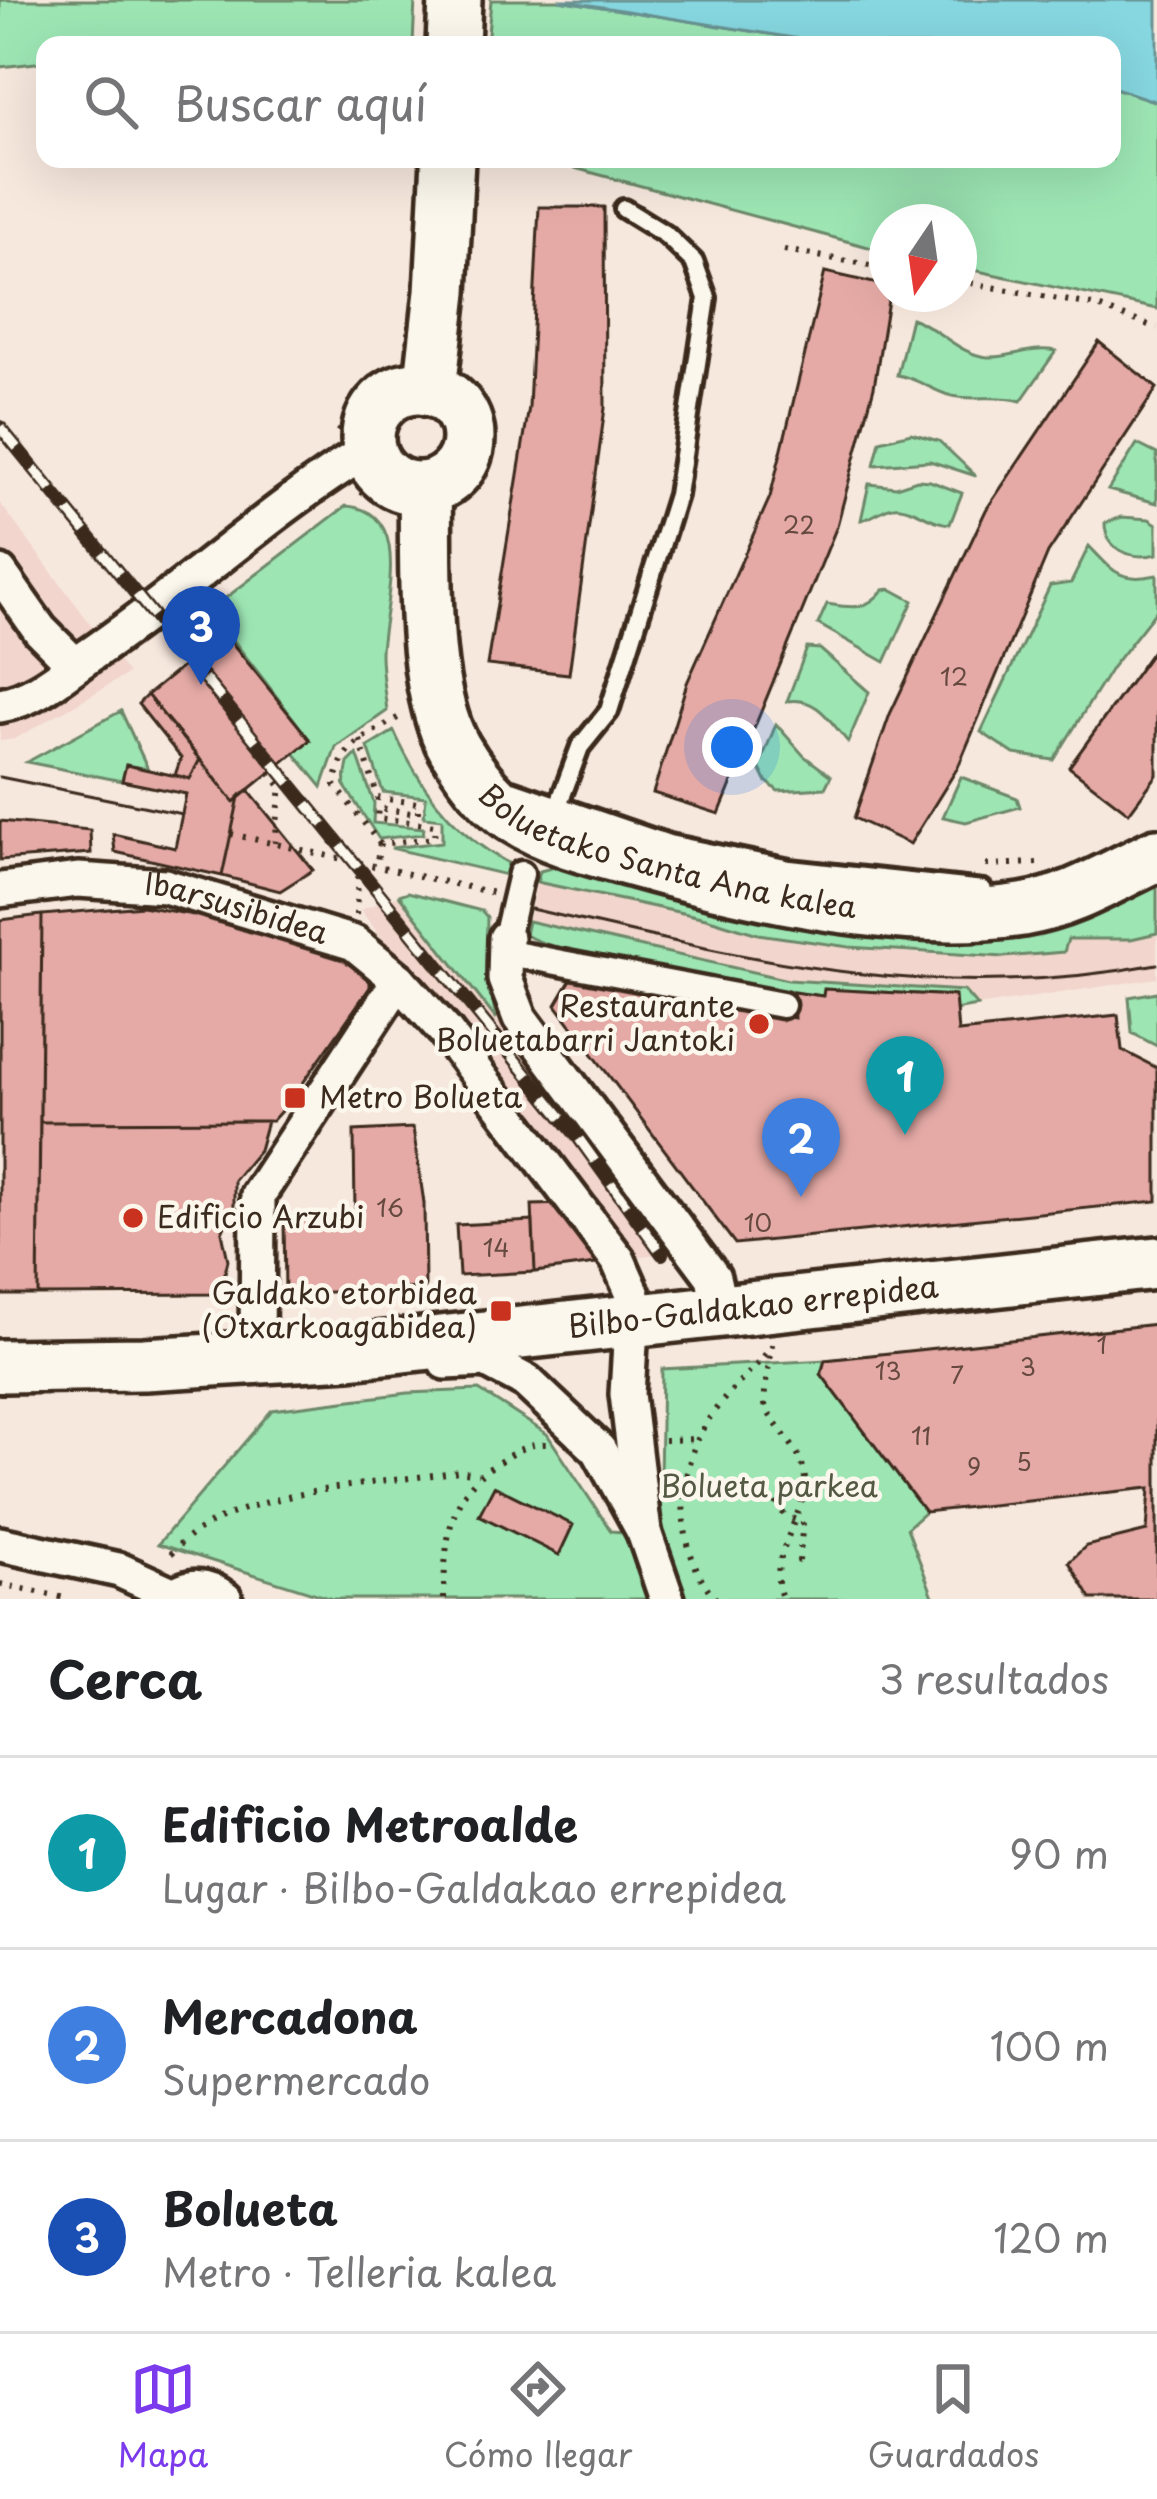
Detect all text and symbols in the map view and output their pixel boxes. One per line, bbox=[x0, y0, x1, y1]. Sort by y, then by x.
search box bbox=[36, 36, 1121, 168]
text: Buscar aquí bbox=[174, 68, 427, 136]
icon: search bbox=[78, 69, 144, 135]
north arrow bbox=[869, 204, 977, 312]
house number: 22 bbox=[783, 506, 815, 542]
pin: 3 bbox=[162, 586, 240, 685]
house number: 12 bbox=[940, 658, 968, 694]
your location bbox=[702, 717, 762, 777]
street label: Boluetako Santa Ana kalea bbox=[469, 772, 860, 928]
street label: Ibarsusibidea bbox=[143, 860, 334, 954]
place label: Restaurante Boluetabarri Jantoki bbox=[435, 982, 735, 1061]
marker: Restaurante Boluetabarri Jantoki bbox=[746, 1011, 772, 1037]
pin: 1 bbox=[866, 1036, 944, 1135]
place label: Metro Bolueta bbox=[319, 1073, 522, 1118]
marker: Metro Bolueta bbox=[282, 1085, 308, 1111]
pin: 2 bbox=[762, 1098, 840, 1197]
house number: 16 bbox=[376, 1189, 404, 1225]
place label: Edificio Arzubi bbox=[157, 1193, 364, 1238]
house number: 10 bbox=[744, 1204, 772, 1240]
marker: Edificio Arzubi bbox=[120, 1205, 146, 1231]
house number: 14 bbox=[483, 1229, 509, 1265]
street label: Bilbo-Galdakao errepidea bbox=[565, 1262, 941, 1348]
place label: Galdako etorbidea (Otxarkoagabidea) bbox=[201, 1269, 477, 1348]
marker: Galdako etorbidea (Otxarkoagabidea) bbox=[488, 1298, 514, 1324]
house number: 1 bbox=[1097, 1326, 1107, 1362]
house number: 3 bbox=[1020, 1348, 1036, 1384]
house number: 13 bbox=[875, 1352, 901, 1388]
house number: 7 bbox=[950, 1356, 964, 1392]
house number: 11 bbox=[911, 1417, 931, 1453]
house number: 5 bbox=[1016, 1443, 1032, 1479]
house number: 9 bbox=[967, 1448, 981, 1484]
park label: Bolueta parkea bbox=[660, 1462, 878, 1507]
text: Cerca bbox=[48, 1639, 202, 1716]
text: 3 resultados bbox=[879, 1648, 1109, 1707]
text: Edificio Metroalde bbox=[162, 1789, 578, 1857]
text: 1 bbox=[78, 1823, 96, 1882]
text: 90 m bbox=[1009, 1823, 1109, 1882]
text: Lugar · Bilbo-Galdakao errepidea bbox=[162, 1857, 786, 1916]
text: Mercadona bbox=[162, 1981, 418, 2049]
text: 2 bbox=[73, 2015, 101, 2074]
text: 100 m bbox=[990, 2015, 1109, 2074]
text: Supermercado bbox=[162, 2049, 431, 2108]
text: Bolueta bbox=[162, 2173, 338, 2241]
text: 3 bbox=[74, 2207, 100, 2266]
text: 120 m bbox=[993, 2207, 1109, 2266]
text: Metro · Telleria kalea bbox=[162, 2241, 556, 2300]
tab: Mapa bbox=[118, 2356, 208, 2478]
tab: Cómo llegar bbox=[444, 2356, 632, 2478]
tab: Guardados bbox=[868, 2356, 1039, 2478]

